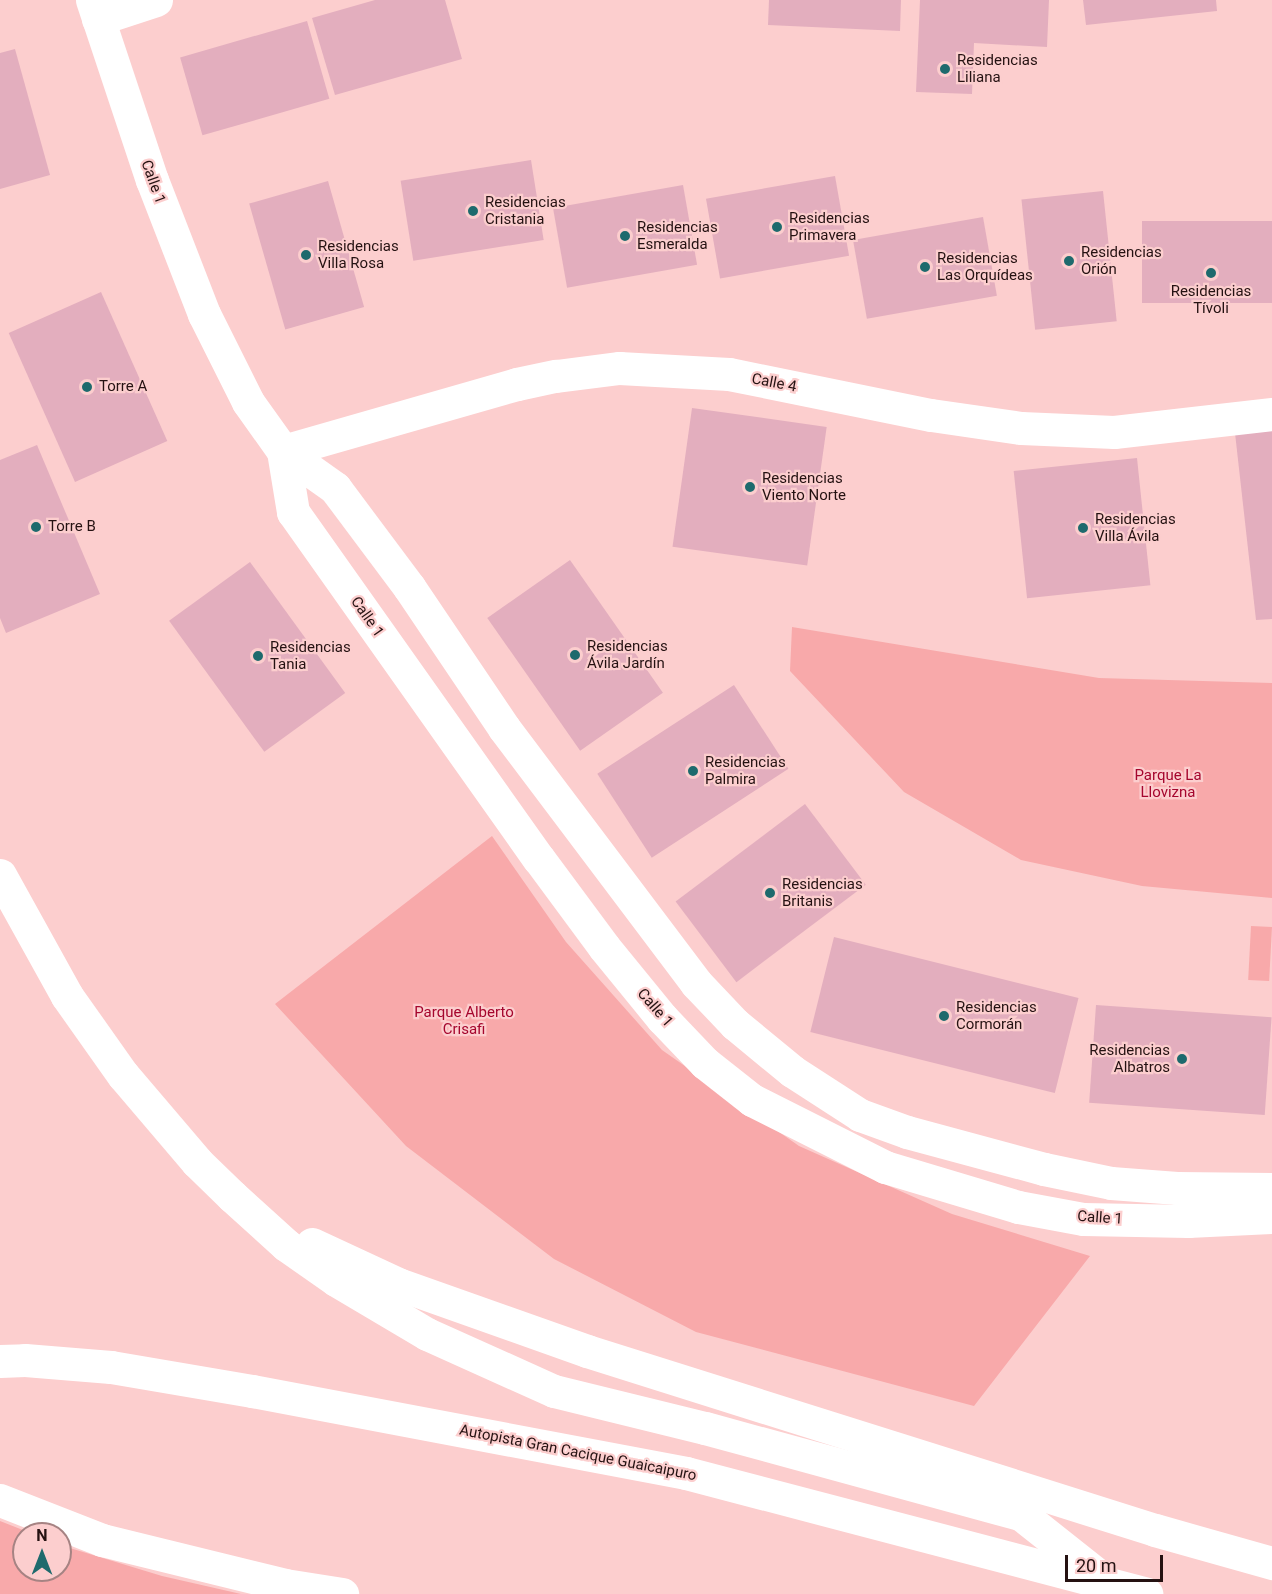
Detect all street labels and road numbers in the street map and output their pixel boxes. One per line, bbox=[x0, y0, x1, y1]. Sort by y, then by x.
street label: Calle 1 bbox=[137, 158, 169, 206]
street label: Calle 4 bbox=[750, 370, 798, 396]
street label: Calle 1 bbox=[347, 593, 387, 641]
street label: Calle 1 bbox=[633, 985, 677, 1031]
street label: Calle 1 bbox=[1077, 1207, 1123, 1229]
street label: Autopista Gran Cacique Guaicaipuro bbox=[458, 1421, 698, 1485]

